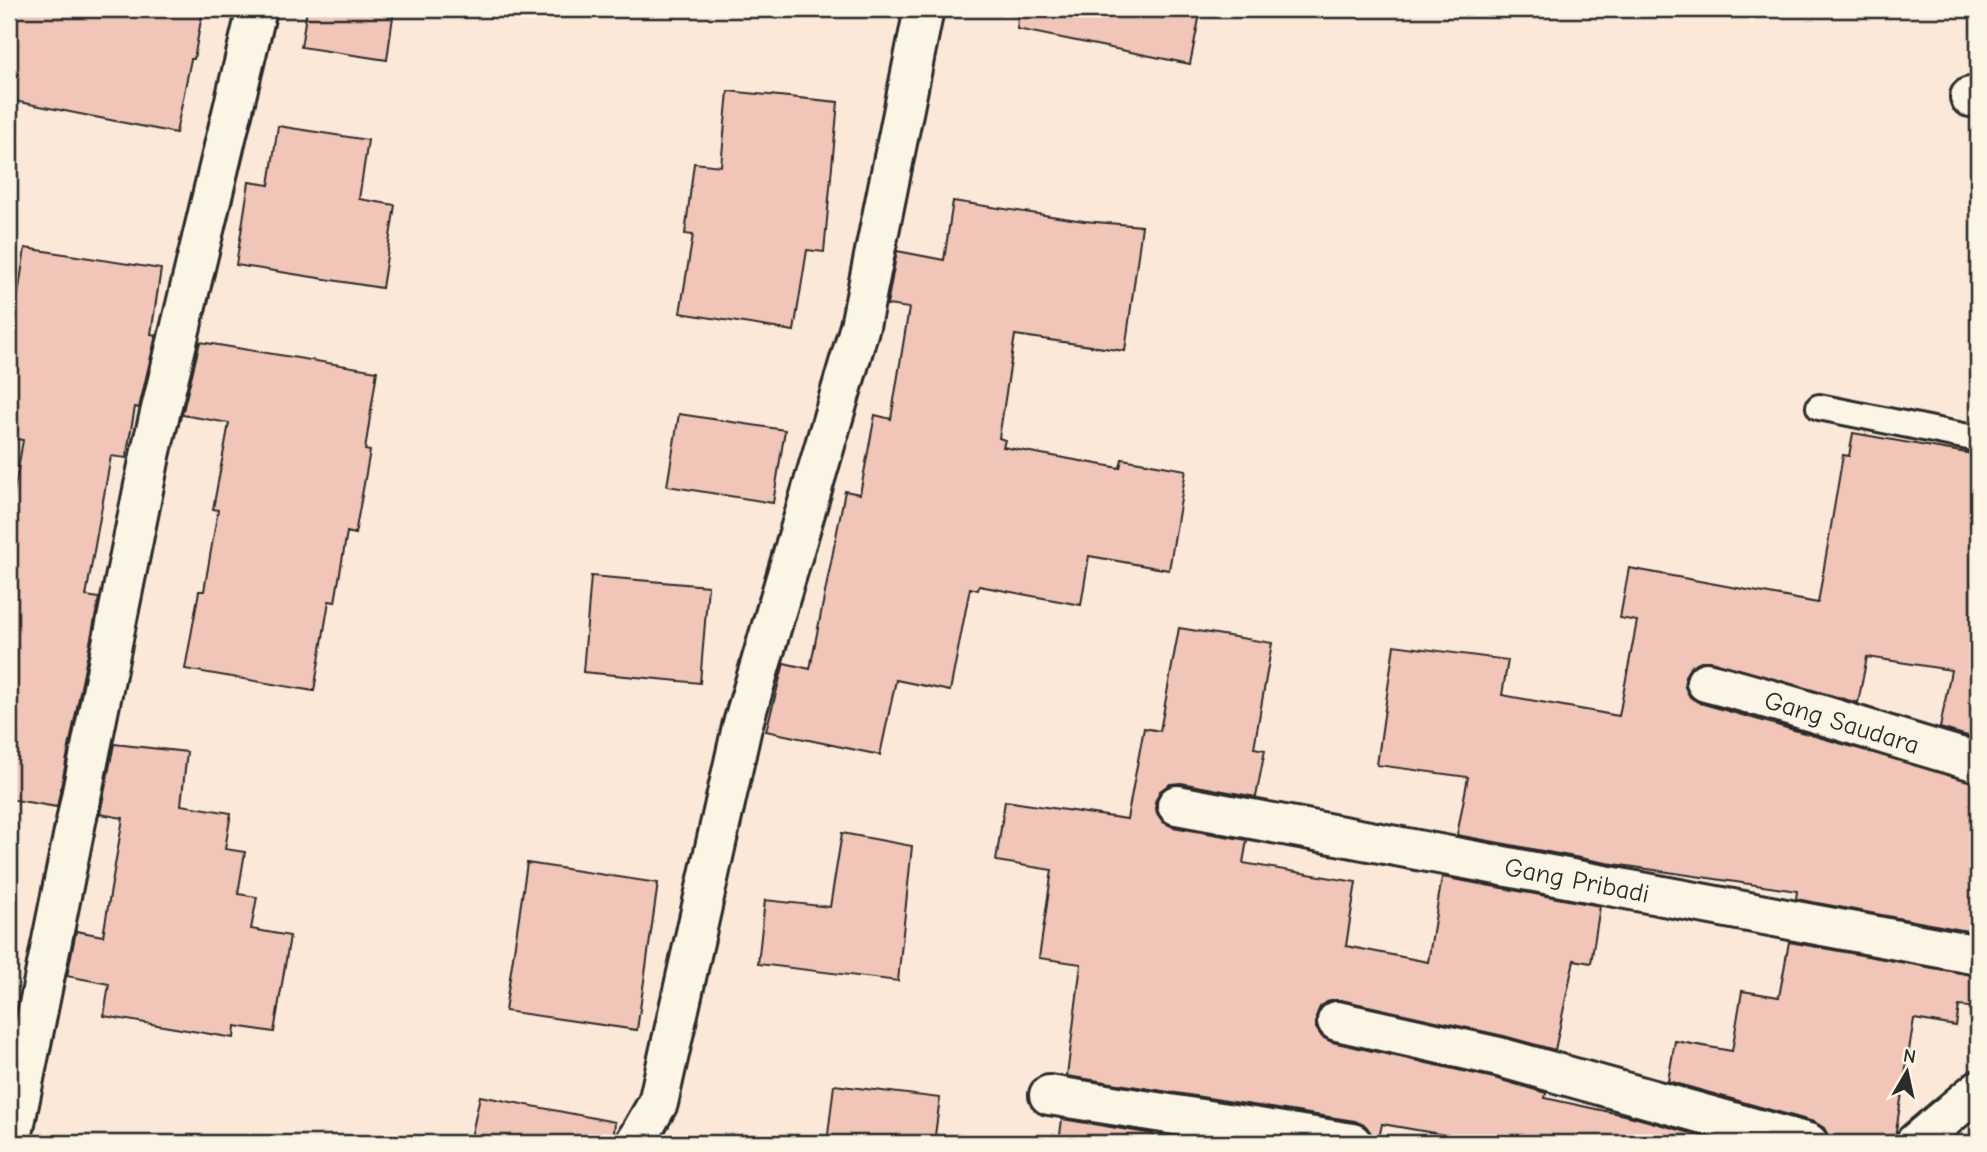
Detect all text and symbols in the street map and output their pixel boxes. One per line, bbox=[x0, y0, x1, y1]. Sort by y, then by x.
street label: Gang Saudara bbox=[1761, 685, 1923, 761]
street label: Gang Pribadi bbox=[1502, 852, 1652, 910]
north arrow bbox=[1871, 1036, 1941, 1106]
text: N bbox=[1902, 1044, 1917, 1068]

